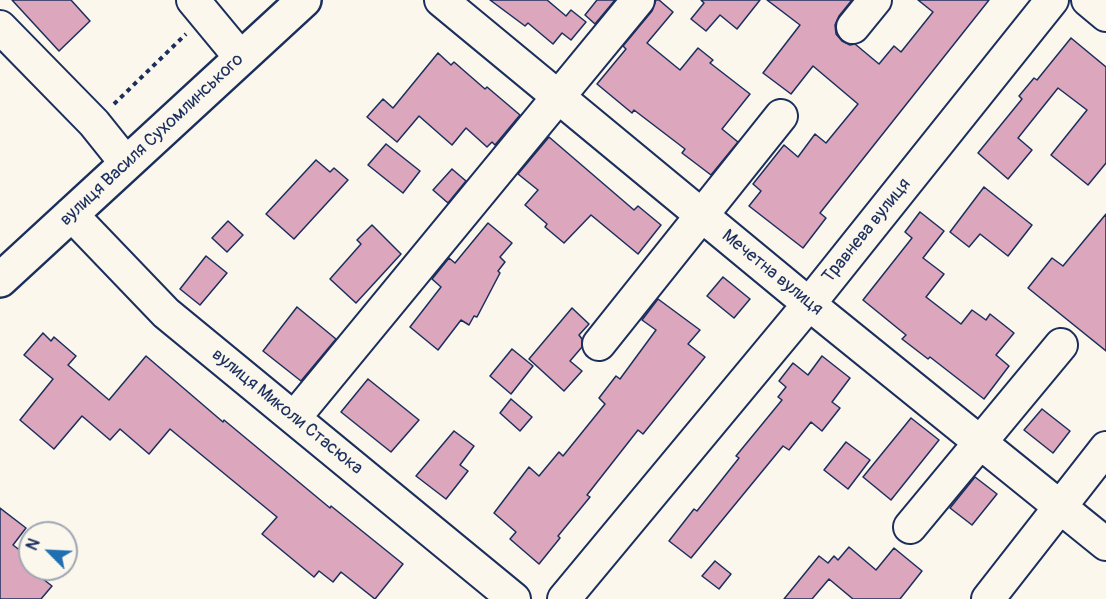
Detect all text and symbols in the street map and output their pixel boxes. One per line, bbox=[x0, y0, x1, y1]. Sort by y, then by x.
street label: вулиця Василя Сухомлинського bbox=[56, 49, 248, 231]
street label: Травнева вулиця bbox=[818, 174, 916, 288]
street label: Мечетна вулиця bbox=[717, 226, 827, 320]
street label: вулиця Миколи Стасюка bbox=[207, 344, 367, 480]
north arrow bbox=[18, 521, 78, 581]
text: N bbox=[22, 535, 45, 554]

